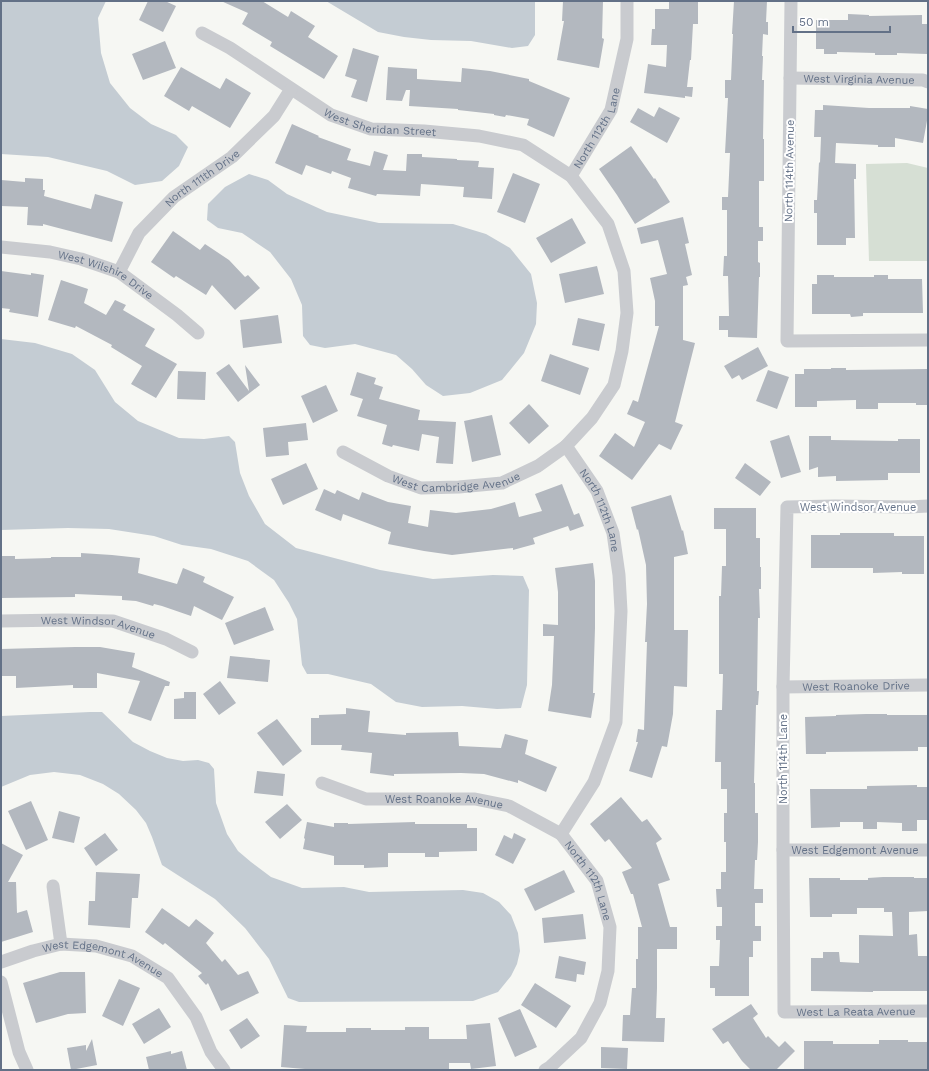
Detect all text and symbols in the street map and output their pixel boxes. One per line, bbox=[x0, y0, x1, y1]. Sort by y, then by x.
scale bar bbox=[793, 8, 890, 34]
text: 50 m bbox=[799, 15, 829, 29]
street label: West Virginia Avenue bbox=[803, 72, 915, 87]
street label: North 112th Lane bbox=[571, 86, 623, 171]
street label: West Sheridan Street bbox=[321, 106, 437, 139]
street label: North 114th Avenue bbox=[782, 120, 797, 222]
street label: North 111th Drive bbox=[162, 147, 243, 210]
street label: West Wilshire Drive bbox=[57, 248, 156, 302]
street label: North 112th Lane bbox=[577, 466, 622, 553]
street label: West Cambridge Avenue bbox=[390, 469, 522, 495]
street label: West Windsor Avenue bbox=[800, 501, 916, 514]
street label: West Windsor Avenue bbox=[41, 614, 157, 642]
street label: West Roanoke Drive bbox=[802, 679, 910, 694]
street label: North 114th Lane bbox=[777, 714, 790, 804]
street label: West Roanoke Avenue bbox=[385, 793, 504, 812]
street label: North 112th Lane bbox=[562, 838, 614, 922]
street label: West Edgemont Avenue bbox=[791, 844, 919, 857]
street label: West Edgemont Avenue bbox=[41, 938, 165, 981]
street label: West La Reata Avenue bbox=[796, 1005, 916, 1019]

